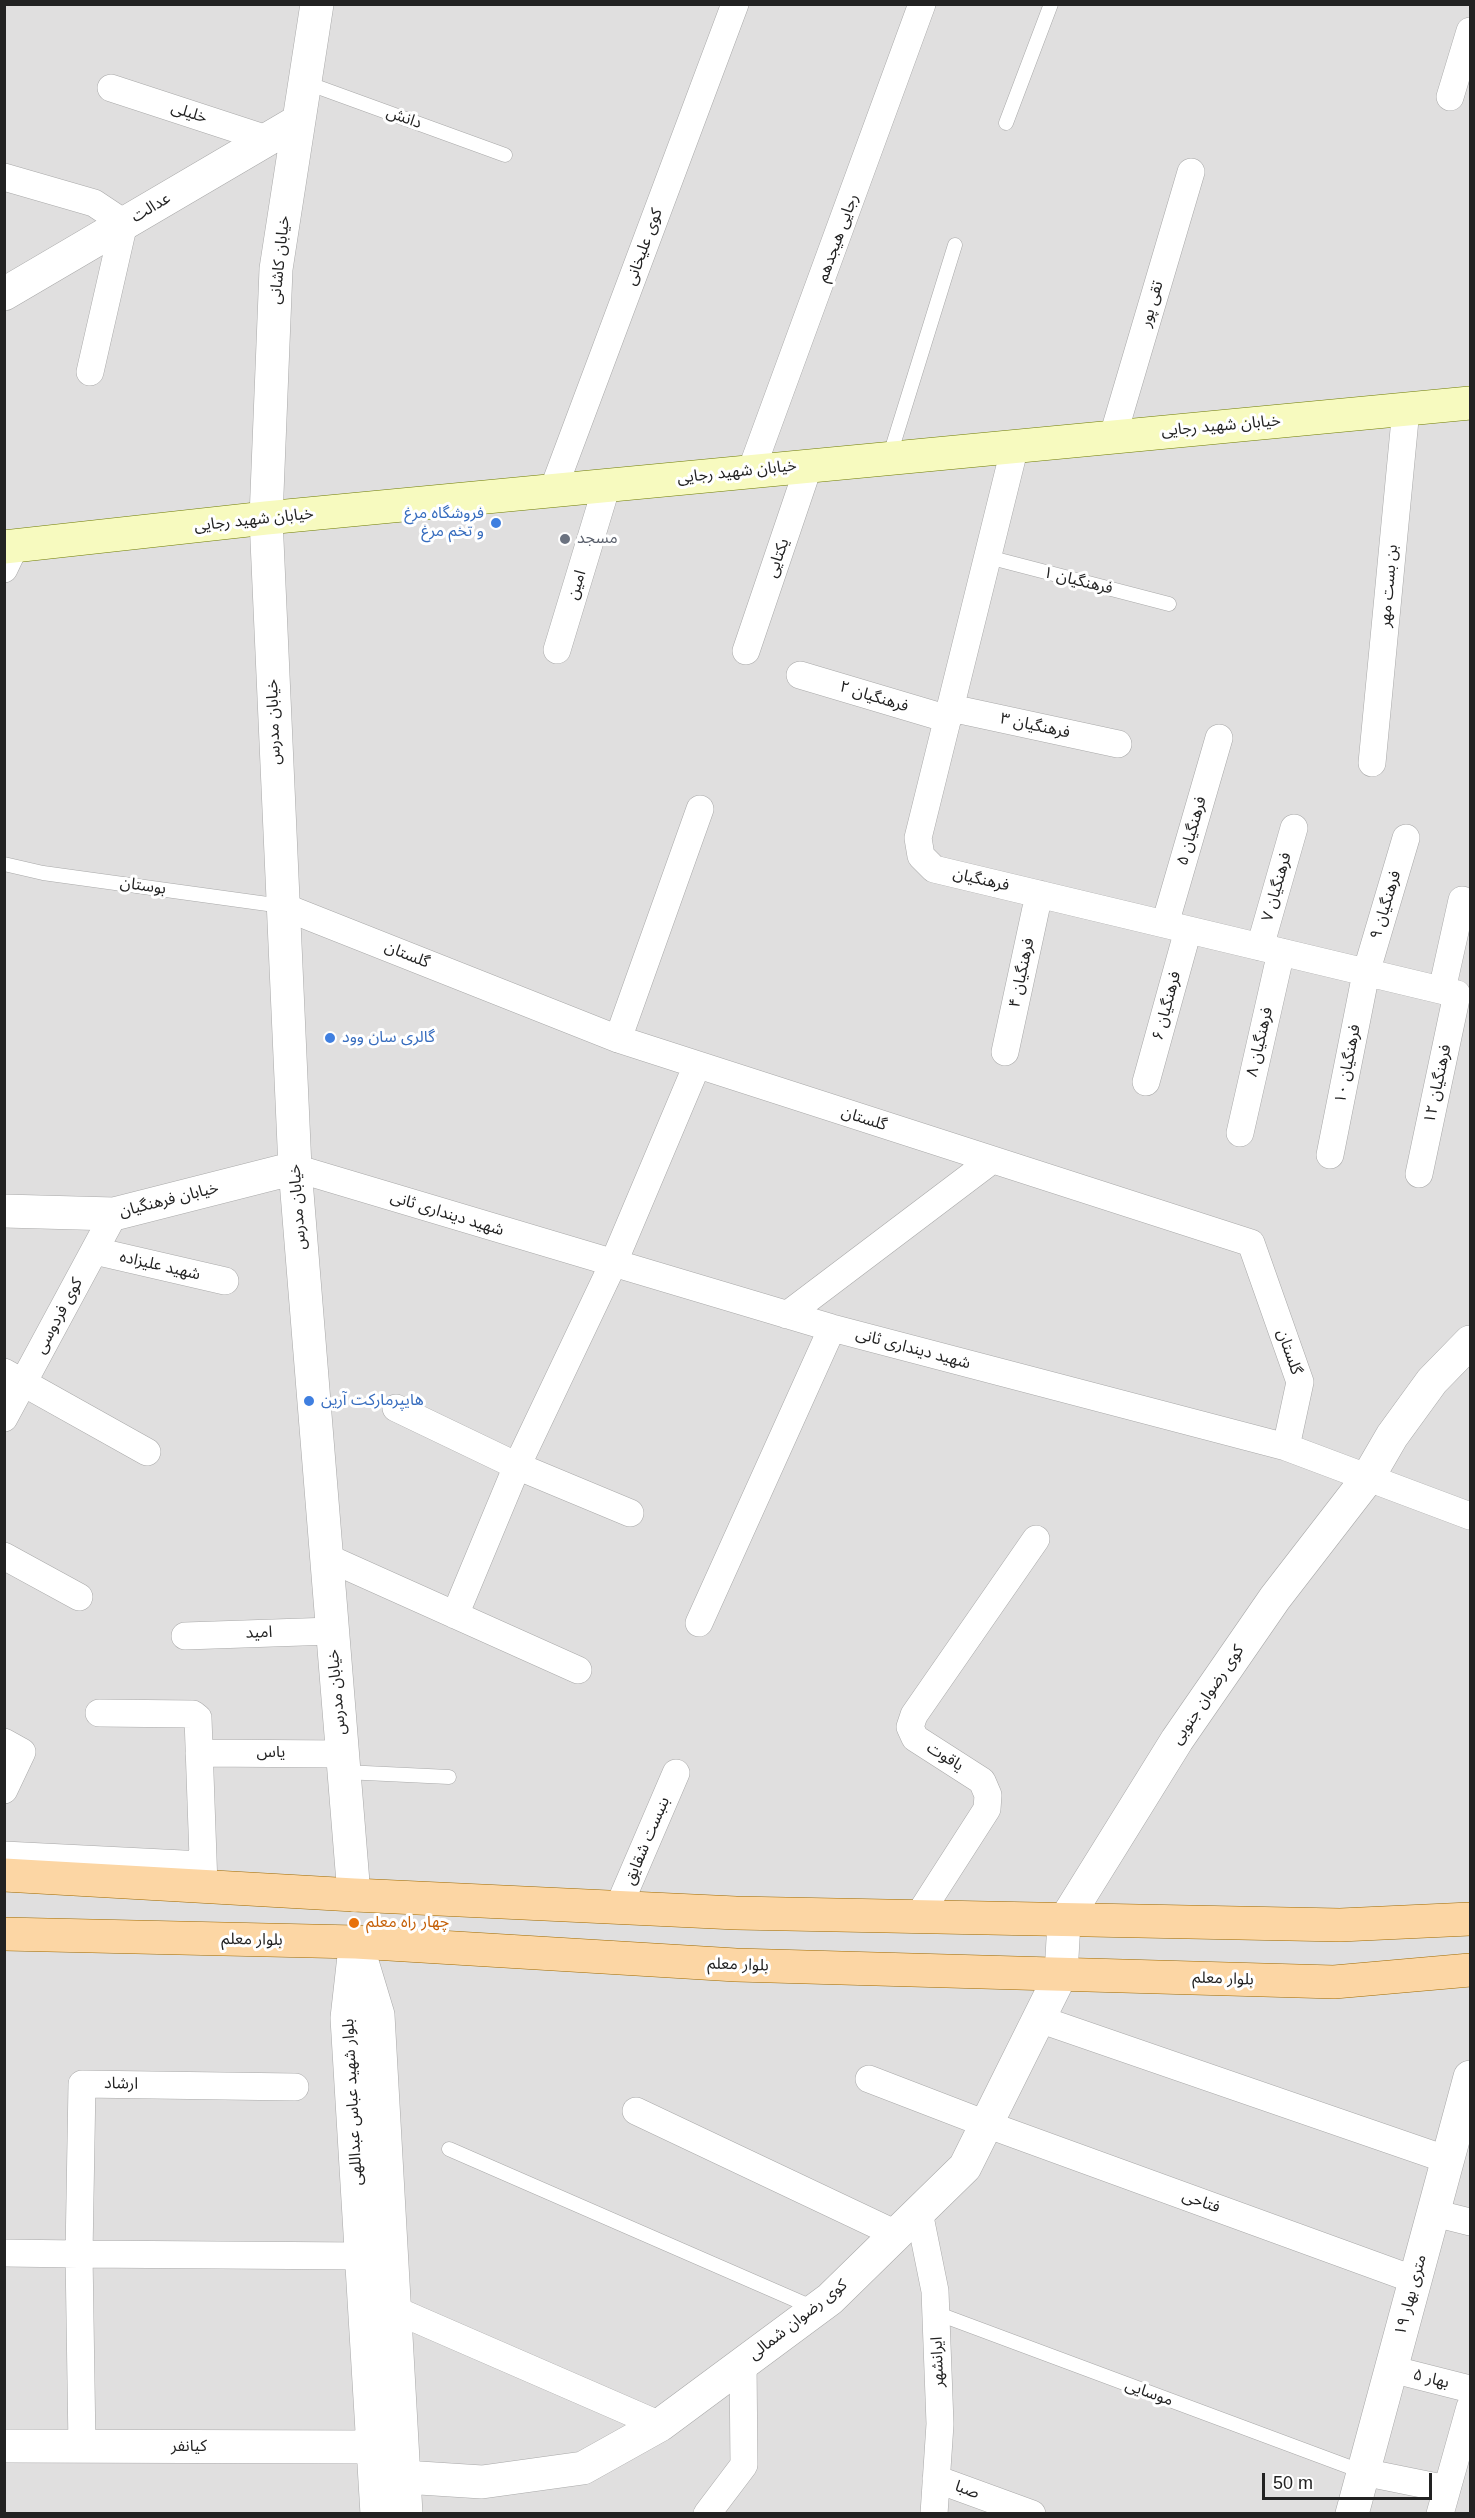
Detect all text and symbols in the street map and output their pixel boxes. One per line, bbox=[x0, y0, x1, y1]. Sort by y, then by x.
street label: خلیلی bbox=[169, 98, 209, 128]
street label: دانش bbox=[384, 103, 424, 133]
street label: عدالت bbox=[128, 189, 174, 227]
street label: رجایی هیجدهم bbox=[813, 191, 863, 285]
street label: کوی علیخانی bbox=[621, 206, 667, 288]
street label: خیابان کاشانی bbox=[266, 215, 294, 305]
street label: تقی پور bbox=[1136, 279, 1168, 329]
street label: خیابان شهید رجایی bbox=[1160, 411, 1282, 441]
street label: خیابان شهید رجایی bbox=[676, 456, 798, 488]
street label: خیابان شهید رجایی bbox=[193, 504, 315, 536]
place label: فروشگاه مرغ و تخم مرغ bbox=[404, 504, 484, 542]
marker: فروشگاه مرغ و تخم مرغ bbox=[489, 516, 503, 530]
place label: مسجد bbox=[577, 529, 618, 549]
marker: مسجد bbox=[558, 532, 572, 546]
street label: یکتایی bbox=[762, 536, 794, 580]
street label: بن بست مهر bbox=[1376, 544, 1402, 628]
street label: فرهنگیان ۱ bbox=[1041, 563, 1115, 599]
street label: امین bbox=[563, 568, 591, 602]
street label: فرهنگیان ۲ bbox=[837, 677, 911, 717]
street label: خیابان مدرس bbox=[263, 679, 285, 765]
street label: فرهنگیان ۳ bbox=[998, 709, 1072, 743]
street label: فرهنگیان ۵ bbox=[1173, 794, 1211, 868]
street label: فرهنگیان ۷ bbox=[1258, 850, 1296, 924]
street label: فرهنگیان bbox=[951, 864, 1011, 896]
street label: فرهنگیان ۹ bbox=[1366, 868, 1406, 942]
street label: بوستان bbox=[119, 873, 167, 899]
street label: فرهنگیان ۴ bbox=[1005, 936, 1039, 1010]
street label: گلستان bbox=[382, 937, 432, 973]
street label: فرهنگیان ۶ bbox=[1149, 969, 1185, 1043]
street label: فرهنگیان ۸ bbox=[1243, 1005, 1277, 1079]
street label: فرهنگیان ۱۰ bbox=[1331, 1023, 1365, 1105]
place label: گالری سان وود bbox=[342, 1028, 435, 1048]
marker: گالری سان وود bbox=[323, 1031, 337, 1045]
street label: فرهنگیان ۱۲ bbox=[1420, 1043, 1456, 1125]
street label: گلستان bbox=[839, 1103, 889, 1135]
street label: خیابان مدرس bbox=[285, 1163, 311, 1251]
street label: خیابان فرهنگیان bbox=[117, 1178, 221, 1222]
street label: شهید دینداری ثانی bbox=[388, 1188, 506, 1240]
street label: شهید علیزاده bbox=[118, 1247, 202, 1285]
street label: کوی فردوسی bbox=[31, 1275, 87, 1357]
street label: شهید دینداری ثانی bbox=[854, 1324, 972, 1374]
street label: گلستان bbox=[1272, 1327, 1306, 1377]
place label: هایپرمارکت آرین bbox=[321, 1391, 424, 1411]
marker: هایپرمارکت آرین bbox=[302, 1394, 316, 1408]
street label: امید bbox=[245, 1623, 273, 1643]
street label: کوی رضوان جنوبی bbox=[1168, 1642, 1248, 1748]
street label: خیابان مدرس bbox=[324, 1648, 350, 1736]
street label: یاقوت bbox=[923, 1738, 967, 1776]
street label: یاس bbox=[257, 1743, 285, 1763]
street label: بنبست شقایق bbox=[620, 1794, 674, 1888]
place label: چهار راه معلم bbox=[366, 1913, 449, 1933]
marker: چهار راه معلم bbox=[347, 1916, 361, 1930]
street label: بلوار معلم bbox=[221, 1930, 283, 1950]
street label: بلوار معلم bbox=[707, 1954, 769, 1976]
street label: بلوار معلم bbox=[1192, 1968, 1254, 1990]
street label: بلوار شهید عباس عبداللهی bbox=[339, 2018, 367, 2186]
street label: ارشاد bbox=[104, 2074, 138, 2094]
street label: فتاحی bbox=[1179, 2186, 1223, 2218]
street label: ۱۹ متری بهار bbox=[1391, 2252, 1431, 2338]
street label: کوی رضوان شمالی bbox=[745, 2276, 851, 2364]
street label: ایرانشهر bbox=[928, 2336, 948, 2388]
street label: بهار ۵ bbox=[1411, 2365, 1451, 2393]
street label: موسایی bbox=[1122, 2375, 1176, 2411]
street label: کیانفر bbox=[171, 2437, 207, 2457]
scale bar bbox=[1265, 2461, 1434, 2499]
text: 50 m bbox=[1273, 2473, 1313, 2493]
street label: صبا bbox=[952, 2477, 982, 2503]

